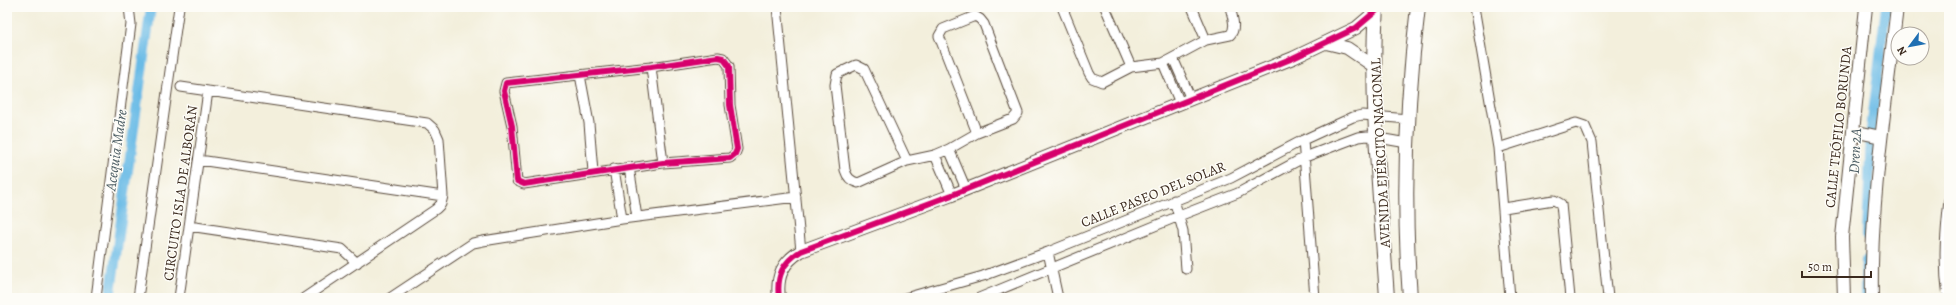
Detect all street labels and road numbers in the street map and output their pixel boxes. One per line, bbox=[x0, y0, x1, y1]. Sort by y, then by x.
street label: CALLE TEÓFILO BORUNDA bbox=[1821, 44, 1857, 209]
street label: AVENIDA EJÉRCITO NACIONAL bbox=[1366, 57, 1395, 249]
street label: CIRCUITO ISLA DE ALBORÁN bbox=[159, 104, 202, 282]
street label: CALLE PASEO DEL SOLAR bbox=[1078, 157, 1229, 232]

